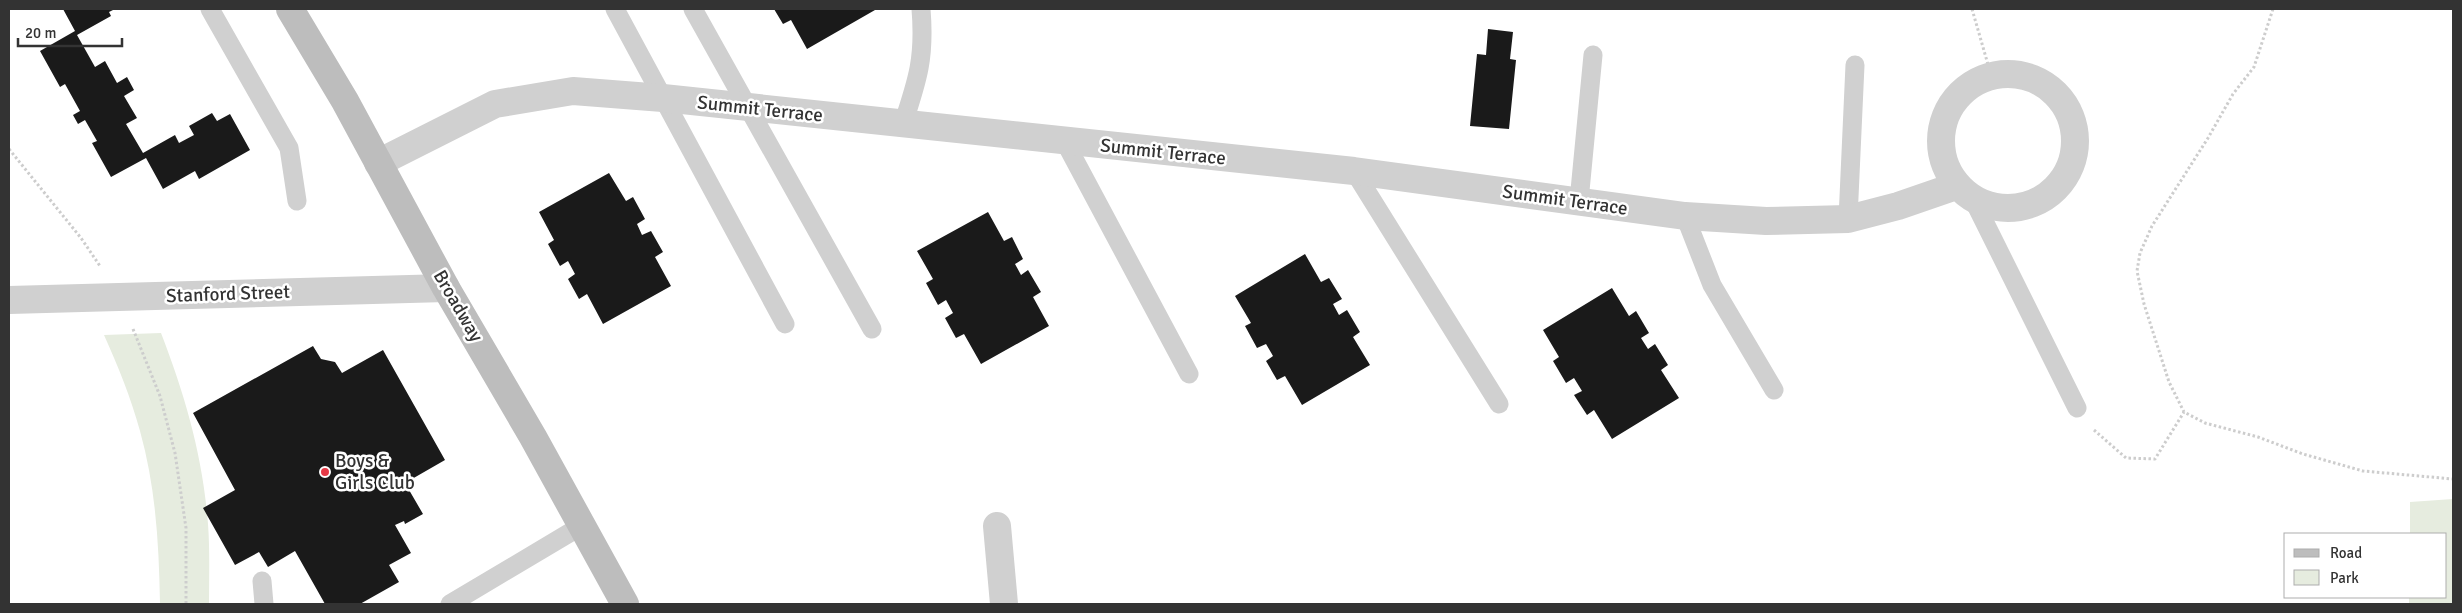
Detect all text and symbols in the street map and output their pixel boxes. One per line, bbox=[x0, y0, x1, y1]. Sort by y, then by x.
scale bar bbox=[18, 15, 121, 47]
text: 20 m bbox=[25, 24, 56, 42]
street label: Summit Terrace bbox=[696, 90, 824, 128]
street label: Summit Terrace bbox=[1099, 133, 1227, 171]
street label: Summit Terrace bbox=[1501, 179, 1629, 221]
street label: Broadway bbox=[428, 266, 488, 346]
street label: Stanford Street bbox=[166, 280, 291, 308]
place label: Boys & Girls Club bbox=[335, 449, 415, 495]
marker: Boys & Girls Club bbox=[319, 466, 331, 478]
legend bbox=[2284, 533, 2447, 598]
text: Road bbox=[2330, 544, 2362, 562]
text: Park bbox=[2330, 569, 2359, 587]

